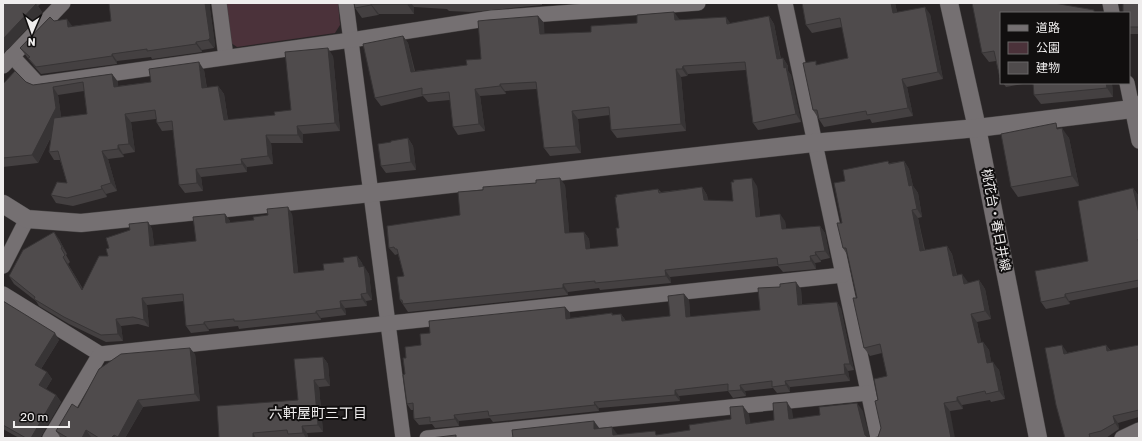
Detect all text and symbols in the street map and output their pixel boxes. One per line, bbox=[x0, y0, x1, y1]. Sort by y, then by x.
north arrow bbox=[12, 12, 52, 52]
legend bbox=[1000, 12, 1130, 84]
text: 道路 bbox=[1036, 21, 1060, 35]
text: N bbox=[27, 35, 36, 48]
text: 公園 bbox=[1036, 41, 1060, 55]
text: 建物 bbox=[1036, 61, 1060, 75]
street label: 桃花台・春日井線 bbox=[979, 168, 1013, 272]
scale bar bbox=[14, 403, 69, 429]
district label: 六軒屋町三丁目 bbox=[269, 405, 367, 422]
text: 20 m bbox=[20, 410, 48, 424]

